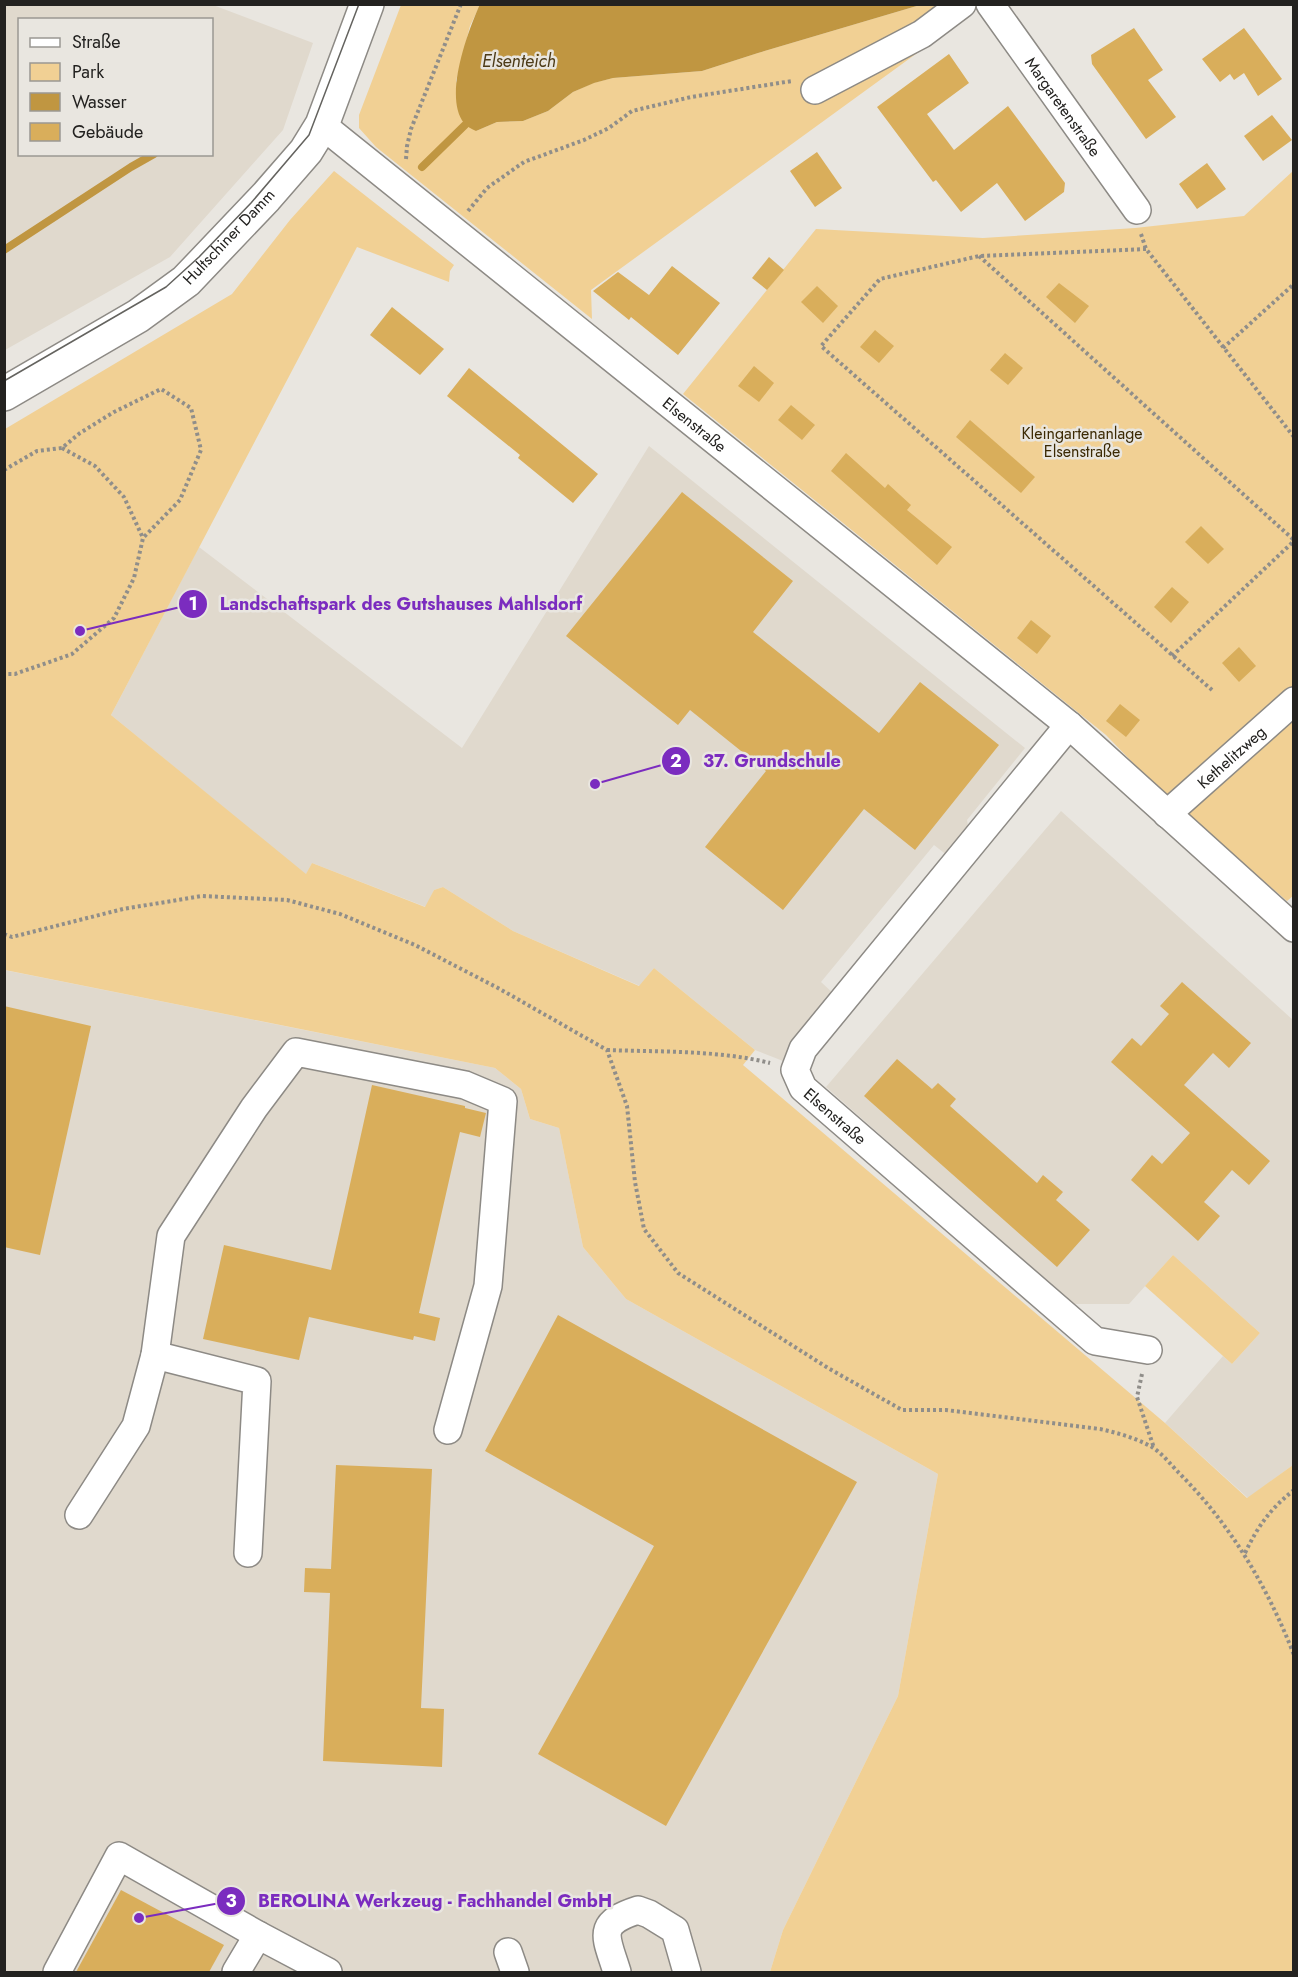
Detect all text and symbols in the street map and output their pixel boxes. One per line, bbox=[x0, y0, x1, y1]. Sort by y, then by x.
legend bbox=[18, 18, 213, 156]
text: Straße bbox=[72, 29, 120, 55]
water label: Elsenteich bbox=[482, 48, 556, 74]
street label: Margaretenstraße bbox=[1019, 52, 1106, 161]
text: Park bbox=[72, 59, 104, 85]
text: Wasser bbox=[72, 89, 127, 115]
text: Gebäude bbox=[72, 119, 143, 145]
street label: Hultschiner Damm bbox=[178, 184, 280, 290]
street label: Elsenstraße bbox=[657, 392, 731, 458]
park label: Kleingartenanlage Elsenstraße bbox=[1021, 422, 1143, 463]
callout: Landschaftspark des Gutshauses Mahlsdorf bbox=[178, 586, 595, 622]
text: 1 bbox=[188, 591, 198, 617]
text: Landschaftspark des Gutshauses Mahlsdorf bbox=[220, 591, 583, 617]
street label: Kethelitzweg bbox=[1192, 720, 1271, 794]
callout: 37. Grundschule bbox=[661, 743, 852, 779]
text: 2 bbox=[670, 748, 682, 774]
text: 37. Grundschule bbox=[703, 748, 841, 774]
street label: Elsenstraße bbox=[798, 1083, 871, 1150]
callout: BEROLINA Werkzeug - Fachhandel GmbH bbox=[216, 1883, 624, 1919]
text: 3 bbox=[225, 1888, 237, 1914]
text: BEROLINA Werkzeug - Fachhandel GmbH bbox=[258, 1888, 612, 1914]

